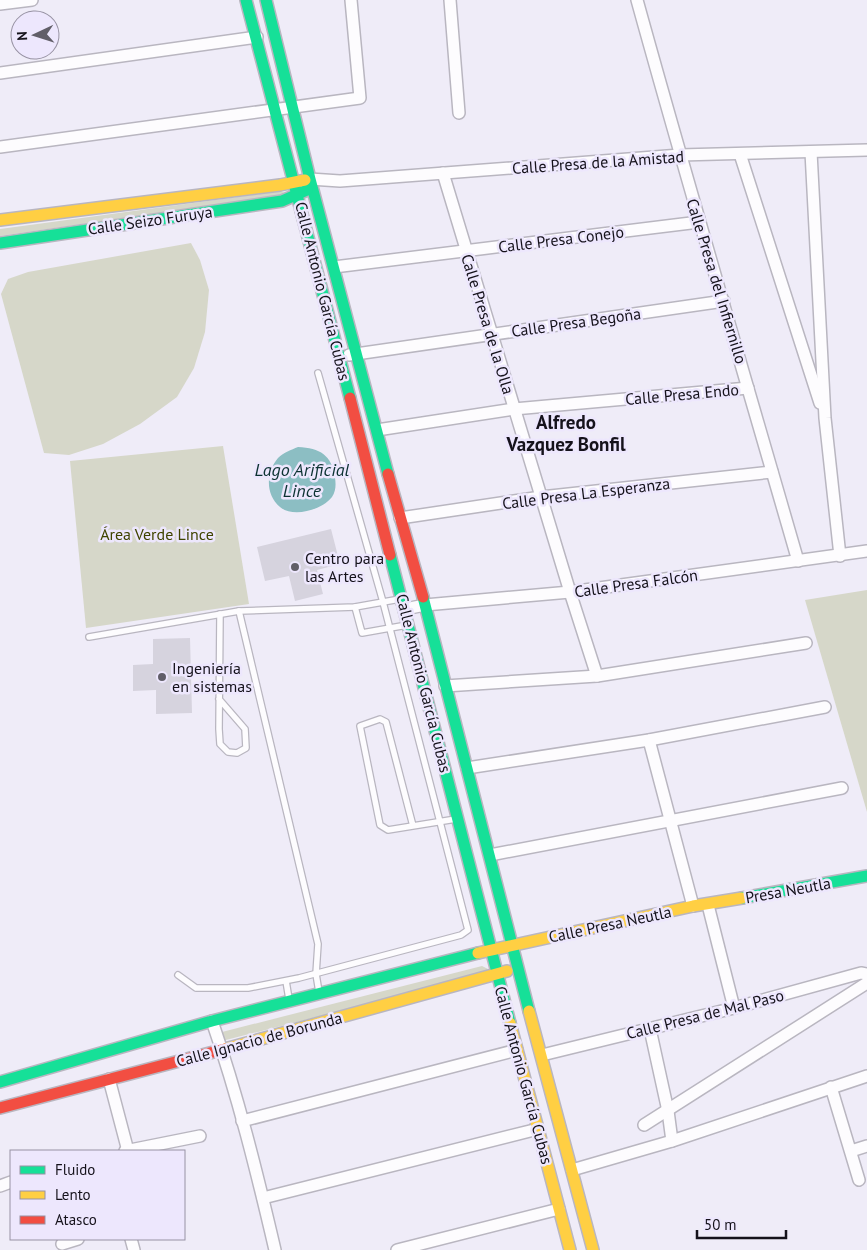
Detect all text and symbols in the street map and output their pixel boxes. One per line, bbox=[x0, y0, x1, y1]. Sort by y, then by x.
north arrow bbox=[10, 10, 60, 60]
text: N bbox=[13, 31, 31, 41]
street label: Calle Presa de la Amistad bbox=[511, 146, 685, 178]
street label: Calle Presa del Infiernillo bbox=[682, 196, 752, 366]
street label: Calle Antonio García Cubas bbox=[291, 200, 355, 383]
street label: Calle Seizo Furuya bbox=[86, 201, 214, 239]
street label: Calle Presa Conejo bbox=[497, 221, 625, 257]
street label: Calle Presa de la Olla bbox=[457, 251, 519, 397]
street label: Calle Presa Begoña bbox=[510, 303, 642, 341]
street label: Calle Presa Endo bbox=[624, 379, 740, 409]
district label: Alfredo Vazquez Bonfil bbox=[505, 410, 626, 456]
water label: Lago Arificial Lince bbox=[255, 458, 350, 502]
street label: Calle Presa La Esperanza bbox=[501, 473, 671, 513]
park label: Área Verde Lince bbox=[100, 524, 214, 544]
place label: Centro para las Artes bbox=[305, 548, 384, 586]
marker: Centro para las Artes bbox=[289, 561, 301, 573]
street label: Calle Presa Falcón bbox=[573, 564, 699, 602]
street label: Calle Antonio García Cubas bbox=[392, 592, 456, 775]
place label: Ingeniería en sistemas bbox=[172, 658, 252, 696]
marker: Ingeniería en sistemas bbox=[156, 671, 168, 683]
street label: Presa Neutla bbox=[744, 873, 832, 907]
street label: Calle Presa Neutla bbox=[547, 901, 673, 947]
street label: Calle Antonio García Cubas bbox=[491, 984, 557, 1166]
street label: Calle Presa de Mal Paso bbox=[624, 985, 786, 1043]
street label: Calle Ignacio de Borunda bbox=[174, 1007, 344, 1071]
legend bbox=[10, 1150, 185, 1240]
text: Fluido bbox=[55, 1160, 95, 1179]
text: Lento bbox=[55, 1185, 91, 1204]
scale bar bbox=[697, 1208, 786, 1240]
text: Atasco bbox=[55, 1210, 97, 1229]
text: 50 m bbox=[704, 1215, 737, 1234]

